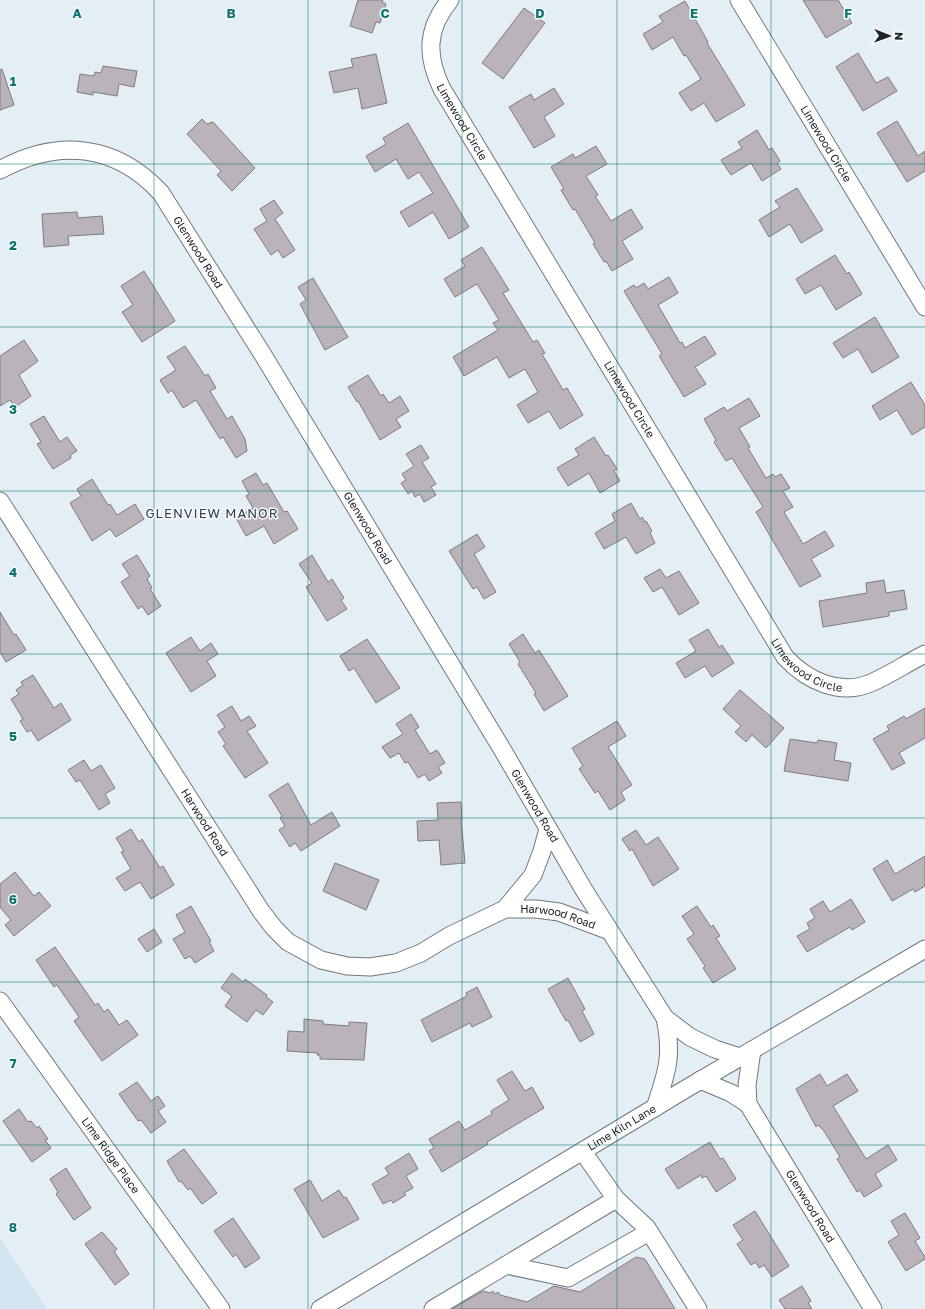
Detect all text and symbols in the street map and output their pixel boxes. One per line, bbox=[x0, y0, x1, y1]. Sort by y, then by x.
text: A bbox=[72, 5, 82, 21]
text: B bbox=[226, 5, 236, 21]
text: C bbox=[380, 5, 390, 21]
text: D bbox=[535, 5, 545, 21]
text: E bbox=[690, 5, 698, 21]
text: F bbox=[844, 5, 852, 21]
north arrow bbox=[869, 16, 909, 56]
text: N bbox=[893, 32, 906, 40]
text: 1 bbox=[10, 73, 17, 89]
street label: Limewood Circle bbox=[434, 81, 490, 162]
street label: Limewood Circle bbox=[798, 103, 855, 184]
street label: Glenwood Road bbox=[171, 213, 226, 290]
text: 2 bbox=[9, 237, 17, 253]
street label: Limewood Circle bbox=[602, 358, 658, 440]
text: 3 bbox=[9, 401, 17, 417]
street label: Glenwood Road bbox=[341, 489, 395, 567]
district label: GLENVIEW MANOR bbox=[145, 505, 279, 521]
text: 4 bbox=[9, 564, 17, 580]
street label: Limewood Circle bbox=[769, 636, 843, 694]
text: 5 bbox=[9, 728, 17, 744]
street label: Glenwood Road bbox=[509, 766, 562, 844]
street label: Harwood Road bbox=[179, 786, 231, 858]
text: 6 bbox=[9, 891, 17, 907]
street label: Harwood Road bbox=[520, 902, 598, 931]
text: 7 bbox=[9, 1055, 17, 1071]
street label: Lime Kiln Lane bbox=[585, 1102, 658, 1153]
street label: Lime Ridge Place bbox=[79, 1114, 143, 1196]
street label: Glenwood Road bbox=[784, 1167, 838, 1245]
text: 8 bbox=[9, 1219, 17, 1235]

